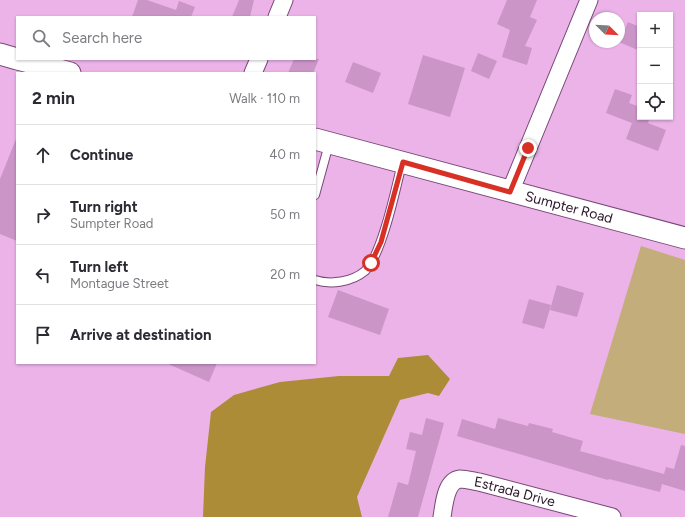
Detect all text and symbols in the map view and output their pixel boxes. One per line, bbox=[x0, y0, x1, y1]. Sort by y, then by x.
north arrow bbox=[589, 12, 625, 48]
map controls bbox=[637, 12, 673, 120]
button: + bbox=[637, 12, 673, 48]
search box bbox=[16, 16, 316, 60]
icon: search bbox=[30, 27, 52, 49]
text: Search here bbox=[62, 29, 142, 47]
button: − bbox=[637, 48, 673, 84]
button: locate bbox=[637, 84, 673, 120]
text: 2 min bbox=[32, 88, 75, 108]
text: Walk · 110 m bbox=[229, 91, 300, 106]
route end bbox=[519, 139, 537, 157]
icon: ahead bbox=[32, 144, 54, 166]
text: Continue bbox=[70, 146, 133, 164]
text: 40 m bbox=[269, 147, 300, 162]
street label: Sumpter Road bbox=[523, 188, 615, 227]
text: Turn right bbox=[70, 198, 138, 216]
icon: right bbox=[32, 204, 54, 226]
text: 50 m bbox=[270, 207, 300, 222]
text: Sumpter Road bbox=[70, 216, 154, 231]
route start bbox=[362, 254, 380, 272]
text: Turn left bbox=[70, 258, 128, 276]
icon: left bbox=[32, 264, 54, 286]
text: 20 m bbox=[270, 267, 300, 282]
text: Montague Street bbox=[70, 276, 169, 291]
icon: arrive bbox=[32, 324, 54, 346]
text: Arrive at destination bbox=[70, 326, 211, 344]
street label: Estrada Drive bbox=[473, 473, 557, 511]

